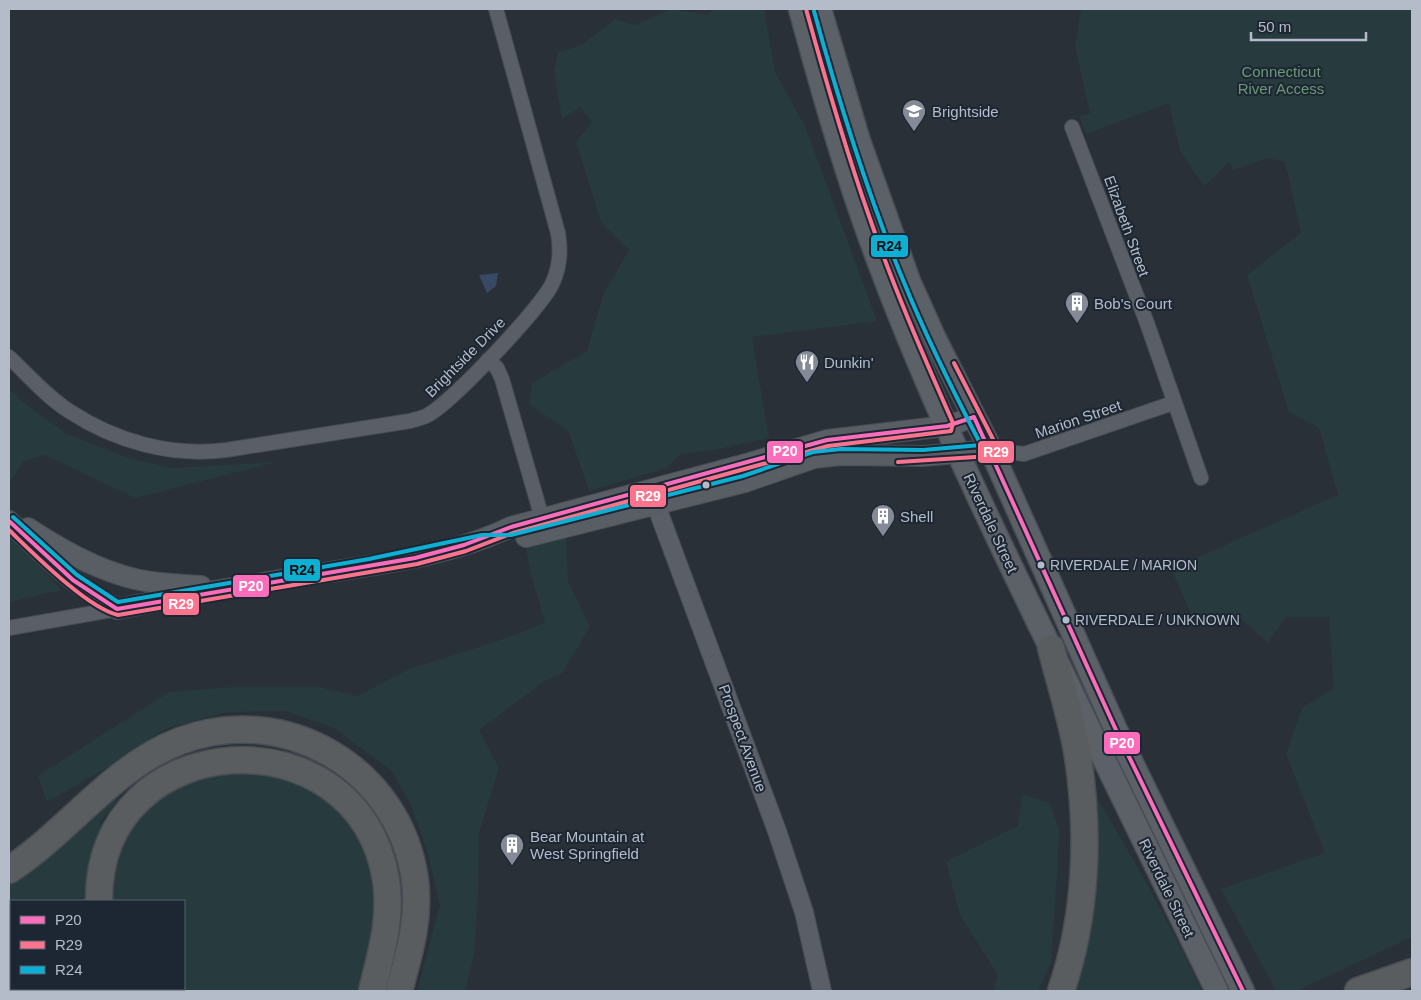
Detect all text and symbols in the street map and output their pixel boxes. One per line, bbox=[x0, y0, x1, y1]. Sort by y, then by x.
scale bar bbox=[1251, 10, 1366, 42]
text: 50 m bbox=[1258, 18, 1291, 35]
park label: Connecticut River Access bbox=[1238, 63, 1324, 97]
school or university icon: Brightside bbox=[901, 98, 927, 132]
place label: Brightside bbox=[932, 103, 999, 120]
street label: Elizabeth Street bbox=[1101, 173, 1153, 279]
line badge: R24 bbox=[870, 234, 909, 258]
text: R24 bbox=[876, 238, 902, 254]
building icon: Bob's Court bbox=[1064, 290, 1090, 324]
place label: Bob's Court bbox=[1094, 295, 1173, 312]
street label: Brightside Drive bbox=[422, 314, 508, 400]
restaurant icon: Dunkin' bbox=[794, 349, 820, 383]
place label: Dunkin' bbox=[824, 354, 874, 371]
street label: Marion Street bbox=[1033, 396, 1124, 442]
line badge: P20 bbox=[766, 440, 804, 464]
line badge: R29 bbox=[977, 440, 1015, 464]
text: P20 bbox=[773, 443, 798, 459]
text: R29 bbox=[983, 444, 1009, 460]
street label: Riverdale Street bbox=[961, 471, 1022, 576]
unlabelled marker bbox=[701, 480, 711, 490]
line badge: R29 bbox=[629, 484, 667, 508]
text: R29 bbox=[635, 488, 661, 504]
building icon: Shell bbox=[870, 503, 896, 537]
place label: Shell bbox=[900, 508, 933, 525]
place label: RIVERDALE / MARION bbox=[1050, 557, 1197, 573]
line badge: R24 bbox=[283, 558, 321, 582]
marker: RIVERDALE / MARION bbox=[1036, 560, 1046, 570]
text: R24 bbox=[289, 562, 315, 578]
line badge: P20 bbox=[232, 574, 270, 598]
text: P20 bbox=[239, 578, 264, 594]
line badge: R29 bbox=[162, 592, 200, 616]
text: R29 bbox=[168, 596, 194, 612]
place label: RIVERDALE / UNKNOWN bbox=[1075, 612, 1240, 628]
marker: RIVERDALE / UNKNOWN bbox=[1061, 615, 1071, 625]
street label: Prospect Avenue bbox=[716, 682, 770, 794]
line badge: P20 bbox=[1103, 731, 1141, 755]
text: P20 bbox=[1110, 735, 1135, 751]
place label: Bear Mountain at West Springfield bbox=[530, 828, 645, 862]
building icon: Bear Mountain at West Springfield bbox=[499, 832, 525, 866]
street label: Riverdale Street bbox=[1136, 836, 1199, 941]
legend bbox=[10, 900, 185, 990]
text: P20 bbox=[55, 911, 82, 928]
text: R29 bbox=[55, 936, 83, 953]
text: R24 bbox=[55, 961, 83, 978]

